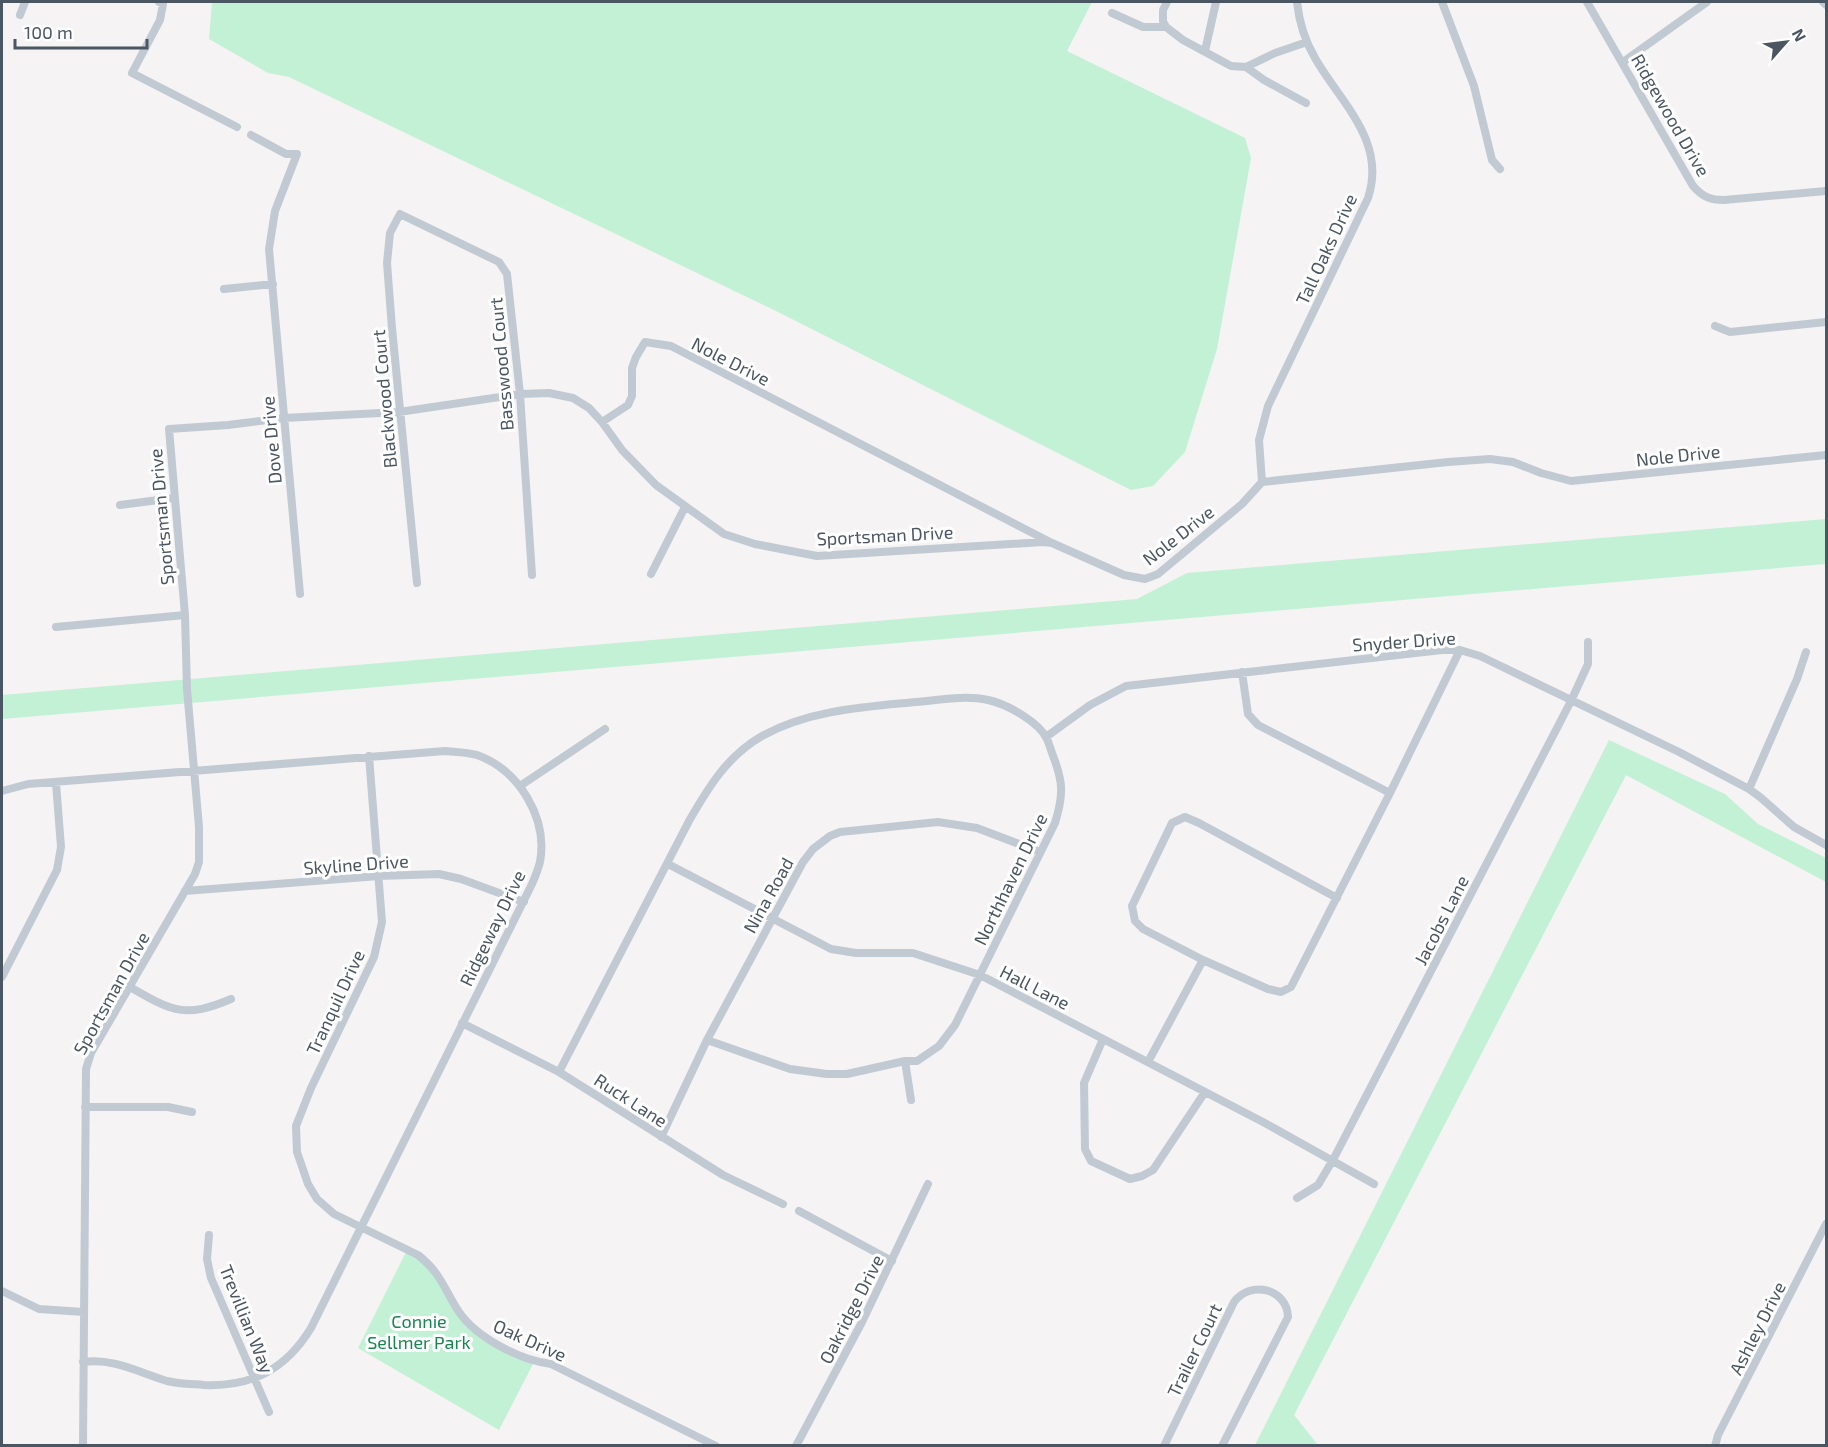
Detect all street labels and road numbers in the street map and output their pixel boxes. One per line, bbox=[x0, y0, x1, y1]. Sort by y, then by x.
street label: Ridgewood Drive bbox=[1627, 50, 1715, 180]
street label: Tall Oaks Drive bbox=[1291, 190, 1361, 308]
street label: Basswood Court bbox=[484, 296, 518, 432]
street label: Blackwood Court bbox=[367, 329, 401, 469]
street label: Nole Drive bbox=[688, 332, 774, 390]
street label: Dove Drive bbox=[256, 395, 286, 485]
street label: Nole Drive bbox=[1635, 440, 1721, 470]
street label: Sportsman Drive bbox=[144, 448, 178, 586]
street label: Nole Drive bbox=[1138, 500, 1218, 570]
street label: Sportsman Drive bbox=[816, 520, 954, 550]
street label: Snyder Drive bbox=[1352, 626, 1456, 656]
street label: Northhaven Drive bbox=[969, 809, 1051, 949]
street label: Skyline Drive bbox=[303, 849, 409, 879]
street label: Nina Road bbox=[738, 853, 798, 937]
street label: Ridgeway Drive bbox=[454, 867, 530, 989]
street label: Jacobs Lane bbox=[1409, 872, 1473, 968]
street label: Sportsman Drive bbox=[68, 928, 154, 1058]
street label: Tranquil Drive bbox=[301, 946, 369, 1058]
street label: Hall Lane bbox=[996, 960, 1074, 1014]
street label: Ruck Lane bbox=[590, 1068, 672, 1132]
street label: Oakridge Drive bbox=[814, 1251, 888, 1367]
street label: Trevillian Way bbox=[215, 1262, 279, 1377]
street label: Ashley Drive bbox=[1724, 1278, 1790, 1378]
street label: Trailer Court bbox=[1162, 1300, 1226, 1400]
street label: Oak Drive bbox=[490, 1314, 570, 1366]

